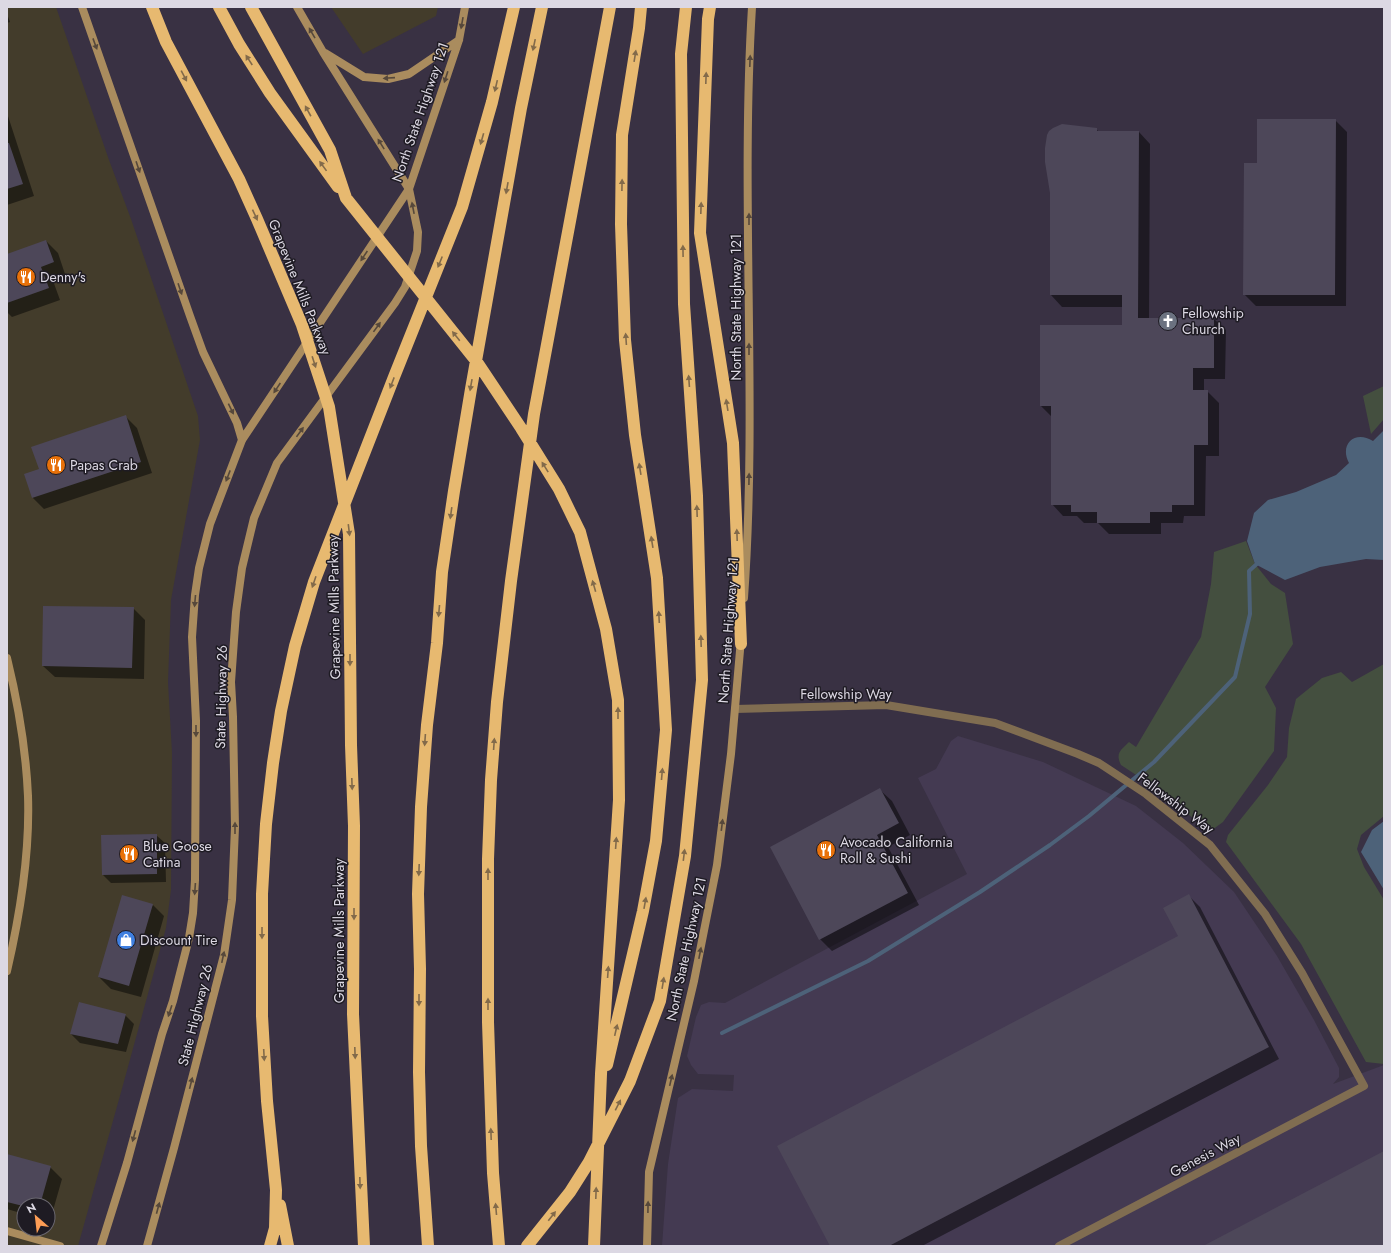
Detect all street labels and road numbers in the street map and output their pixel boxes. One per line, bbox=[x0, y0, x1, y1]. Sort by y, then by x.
street label: North State Highway 121 bbox=[387, 39, 453, 185]
street label: Grapevine Mills Parkway bbox=[264, 216, 337, 359]
street label: North State Highway 121 bbox=[726, 234, 746, 380]
street label: Grapevine Mills Parkway bbox=[323, 534, 345, 680]
street label: North State Highway 121 bbox=[713, 556, 743, 704]
street label: State Highway 26 bbox=[210, 645, 232, 749]
street label: Fellowship Way bbox=[800, 684, 892, 704]
street label: Fellowship Way bbox=[1134, 768, 1219, 839]
street label: Grapevine Mills Parkway bbox=[329, 858, 349, 1003]
street label: North State Highway 121 bbox=[661, 875, 711, 1023]
street label: State Highway 26 bbox=[173, 962, 217, 1068]
street label: Genesis Way bbox=[1166, 1128, 1244, 1182]

